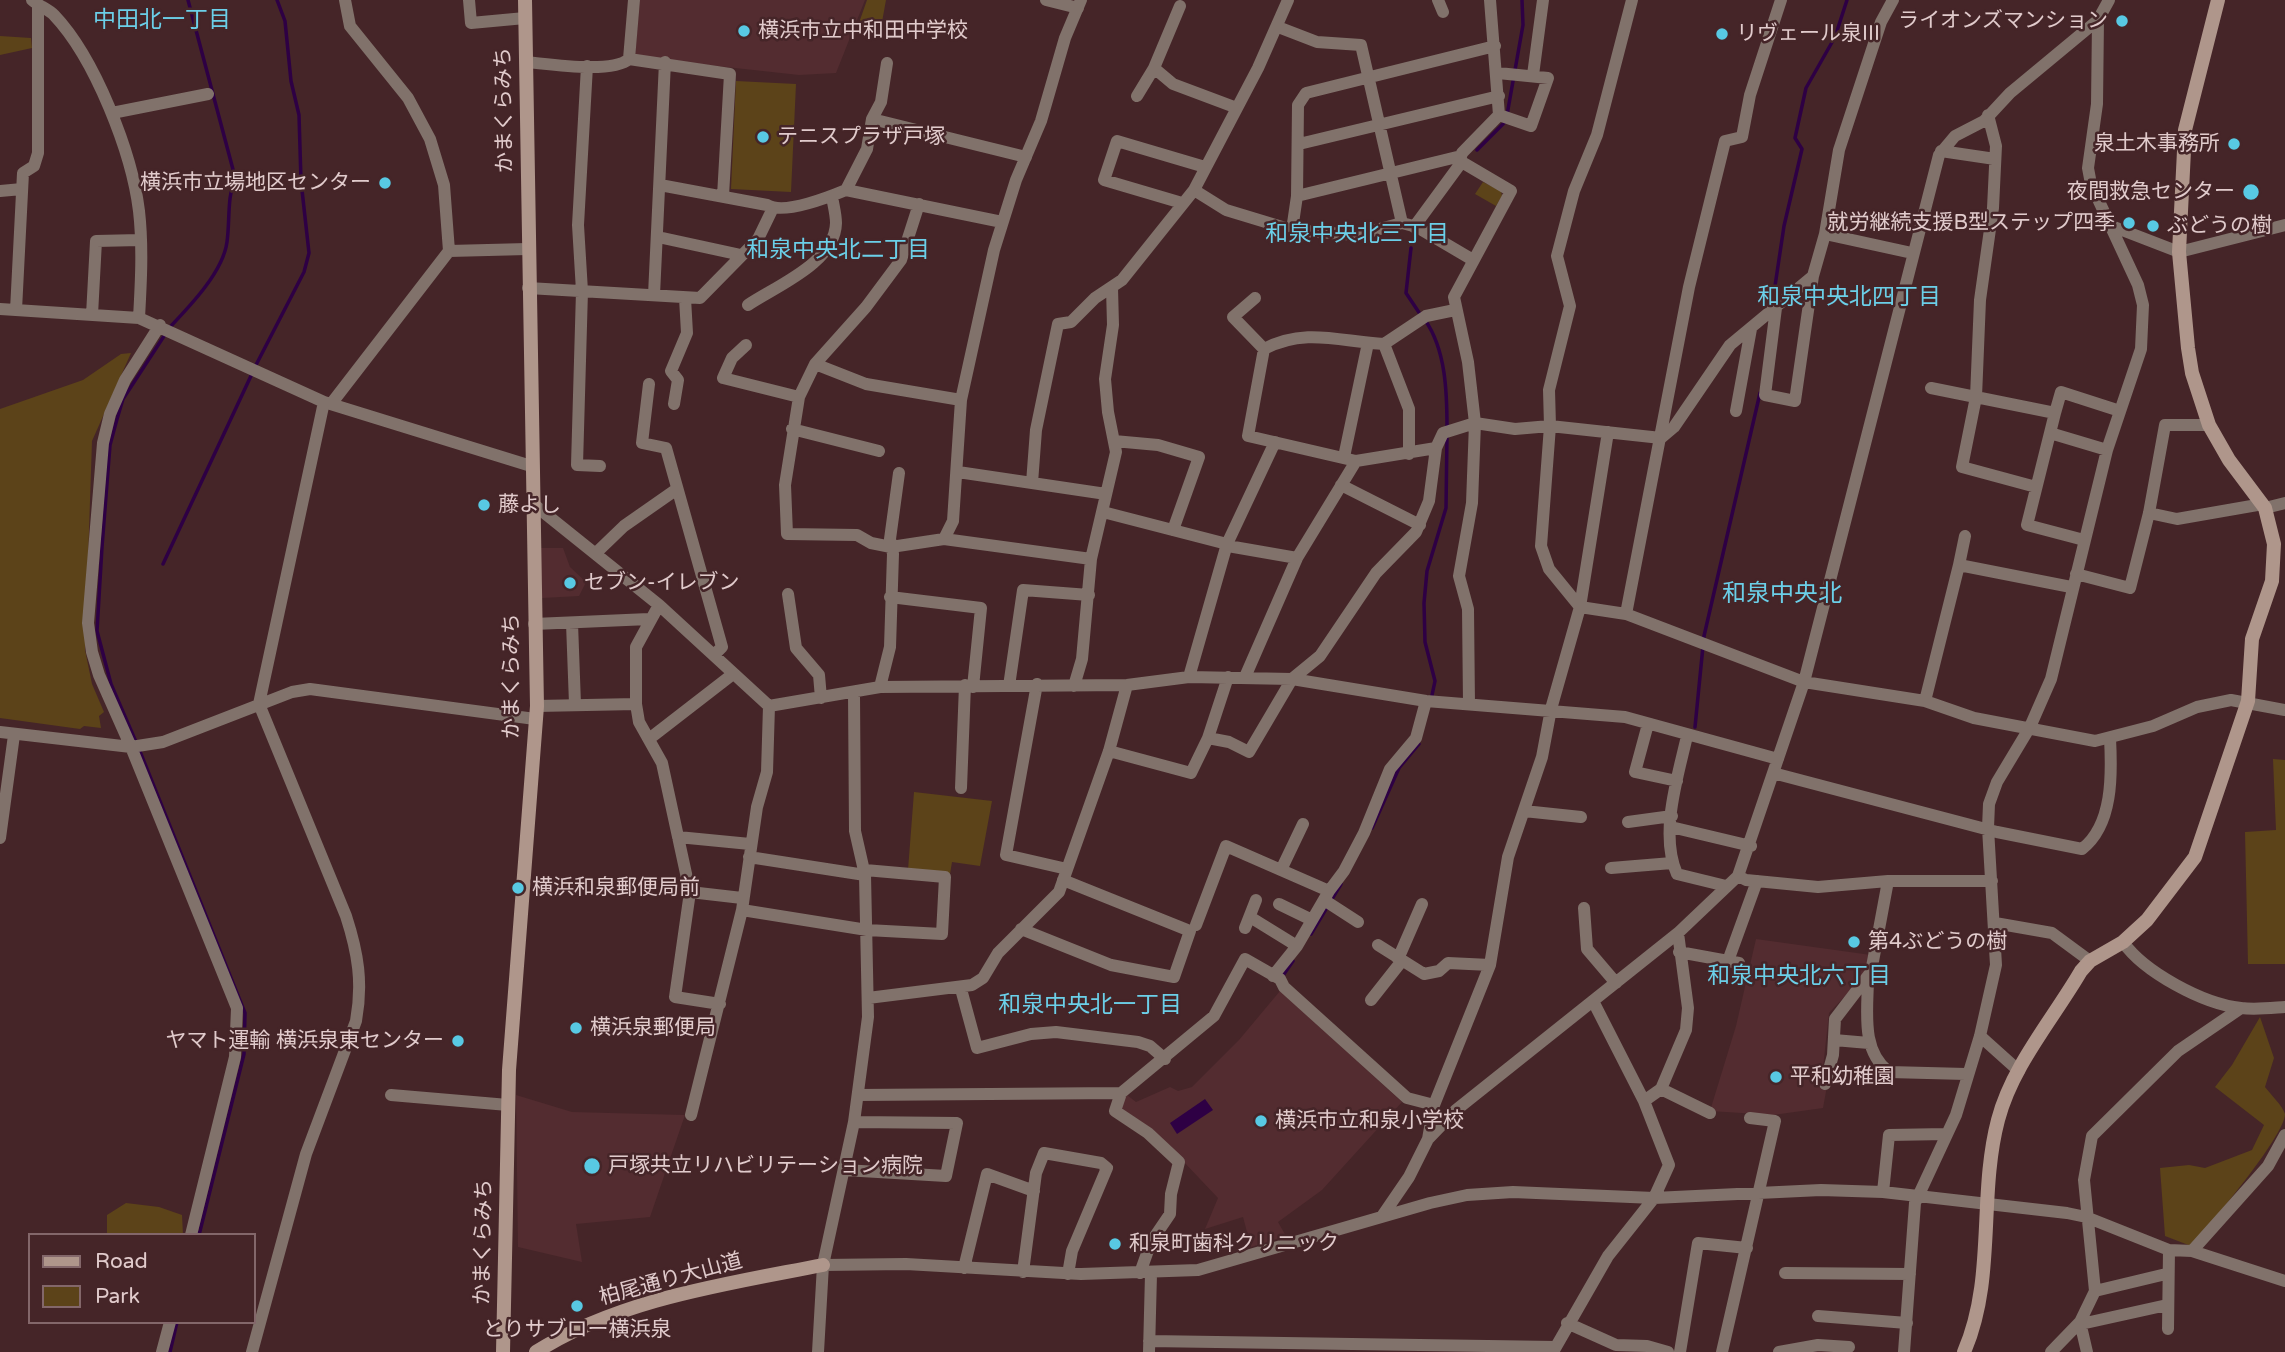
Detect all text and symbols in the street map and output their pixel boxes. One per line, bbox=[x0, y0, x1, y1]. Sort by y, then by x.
district label: 中田北一丁目 bbox=[93, 7, 231, 35]
place label: ライオンズマンション bbox=[1898, 8, 2108, 34]
marker: ライオンズマンション bbox=[2114, 13, 2130, 29]
place label: 横浜市立中和田中学校 bbox=[758, 18, 968, 44]
place label: リヴェール泉III bbox=[1736, 21, 1880, 47]
marker: 横浜市立中和田中学校 bbox=[736, 23, 752, 39]
marker: リヴェール泉III bbox=[1714, 26, 1730, 42]
street label: かまくらみち bbox=[491, 47, 519, 173]
place label: テニスプラザ戸塚 bbox=[777, 124, 945, 150]
marker: テニスプラザ戸塚 bbox=[755, 129, 771, 145]
place label: 泉土木事務所 bbox=[2094, 131, 2220, 157]
marker: 泉土木事務所 bbox=[2226, 136, 2242, 152]
place label: 横浜市立場地区センター bbox=[140, 170, 371, 196]
marker: 横浜市立場地区センター bbox=[377, 175, 393, 191]
place label: 夜間救急センター bbox=[2067, 179, 2235, 205]
marker: 夜間救急センター bbox=[2241, 182, 2261, 202]
place label: 就労継続支援B型ステップ四季 bbox=[1827, 210, 2115, 236]
place label: ぶどうの樹 bbox=[2167, 213, 2272, 239]
marker: 就労継続支援B型ステップ四季 bbox=[2121, 215, 2137, 231]
marker: ぶどうの樹 bbox=[2145, 218, 2161, 234]
district label: 和泉中央北三丁目 bbox=[1265, 221, 1449, 249]
district label: 和泉中央北二丁目 bbox=[746, 237, 930, 265]
district label: 和泉中央北四丁目 bbox=[1757, 284, 1941, 312]
place label: 藤よし bbox=[498, 492, 561, 518]
marker: 藤よし bbox=[476, 497, 492, 513]
place label: セブン-イレブン bbox=[584, 570, 740, 596]
marker: セブン-イレブン bbox=[562, 575, 578, 591]
district label: 和泉中央北 bbox=[1722, 581, 1842, 609]
street label: かまくらみち bbox=[499, 613, 525, 739]
place label: 横浜和泉郵便局前 bbox=[532, 875, 700, 901]
marker: 横浜和泉郵便局前 bbox=[510, 880, 526, 896]
place label: 第4ぶどうの樹 bbox=[1868, 929, 2007, 955]
marker: 第4ぶどうの樹 bbox=[1846, 934, 1862, 950]
district label: 和泉中央北六丁目 bbox=[1707, 963, 1891, 991]
district label: 和泉中央北一丁目 bbox=[998, 992, 1182, 1020]
place label: 横浜泉郵便局 bbox=[590, 1015, 716, 1041]
marker: 横浜泉郵便局 bbox=[568, 1020, 584, 1036]
place label: ヤマト運輸 横浜泉東センター bbox=[166, 1028, 444, 1054]
marker: ヤマト運輸 横浜泉東センター bbox=[450, 1033, 466, 1049]
place label: 平和幼稚園 bbox=[1790, 1064, 1895, 1090]
marker: 平和幼稚園 bbox=[1768, 1069, 1784, 1085]
place label: 横浜市立和泉小学校 bbox=[1275, 1108, 1464, 1134]
marker: 横浜市立和泉小学校 bbox=[1253, 1113, 1269, 1129]
place label: 戸塚共立リハビリテーション病院 bbox=[608, 1153, 923, 1179]
marker: 戸塚共立リハビリテーション病院 bbox=[582, 1156, 602, 1176]
street label: かまくらみち bbox=[470, 1179, 498, 1305]
place label: 和泉町歯科クリニック bbox=[1129, 1231, 1339, 1257]
legend bbox=[28, 1233, 256, 1324]
marker: 和泉町歯科クリニック bbox=[1107, 1236, 1123, 1252]
text: Road bbox=[95, 1249, 148, 1274]
street label: 柏尾通り大山道 bbox=[597, 1249, 745, 1311]
text: Park bbox=[95, 1284, 140, 1309]
marker: とりサブロー横浜泉 bbox=[569, 1298, 585, 1314]
place label: とりサブロー横浜泉 bbox=[483, 1317, 671, 1343]

